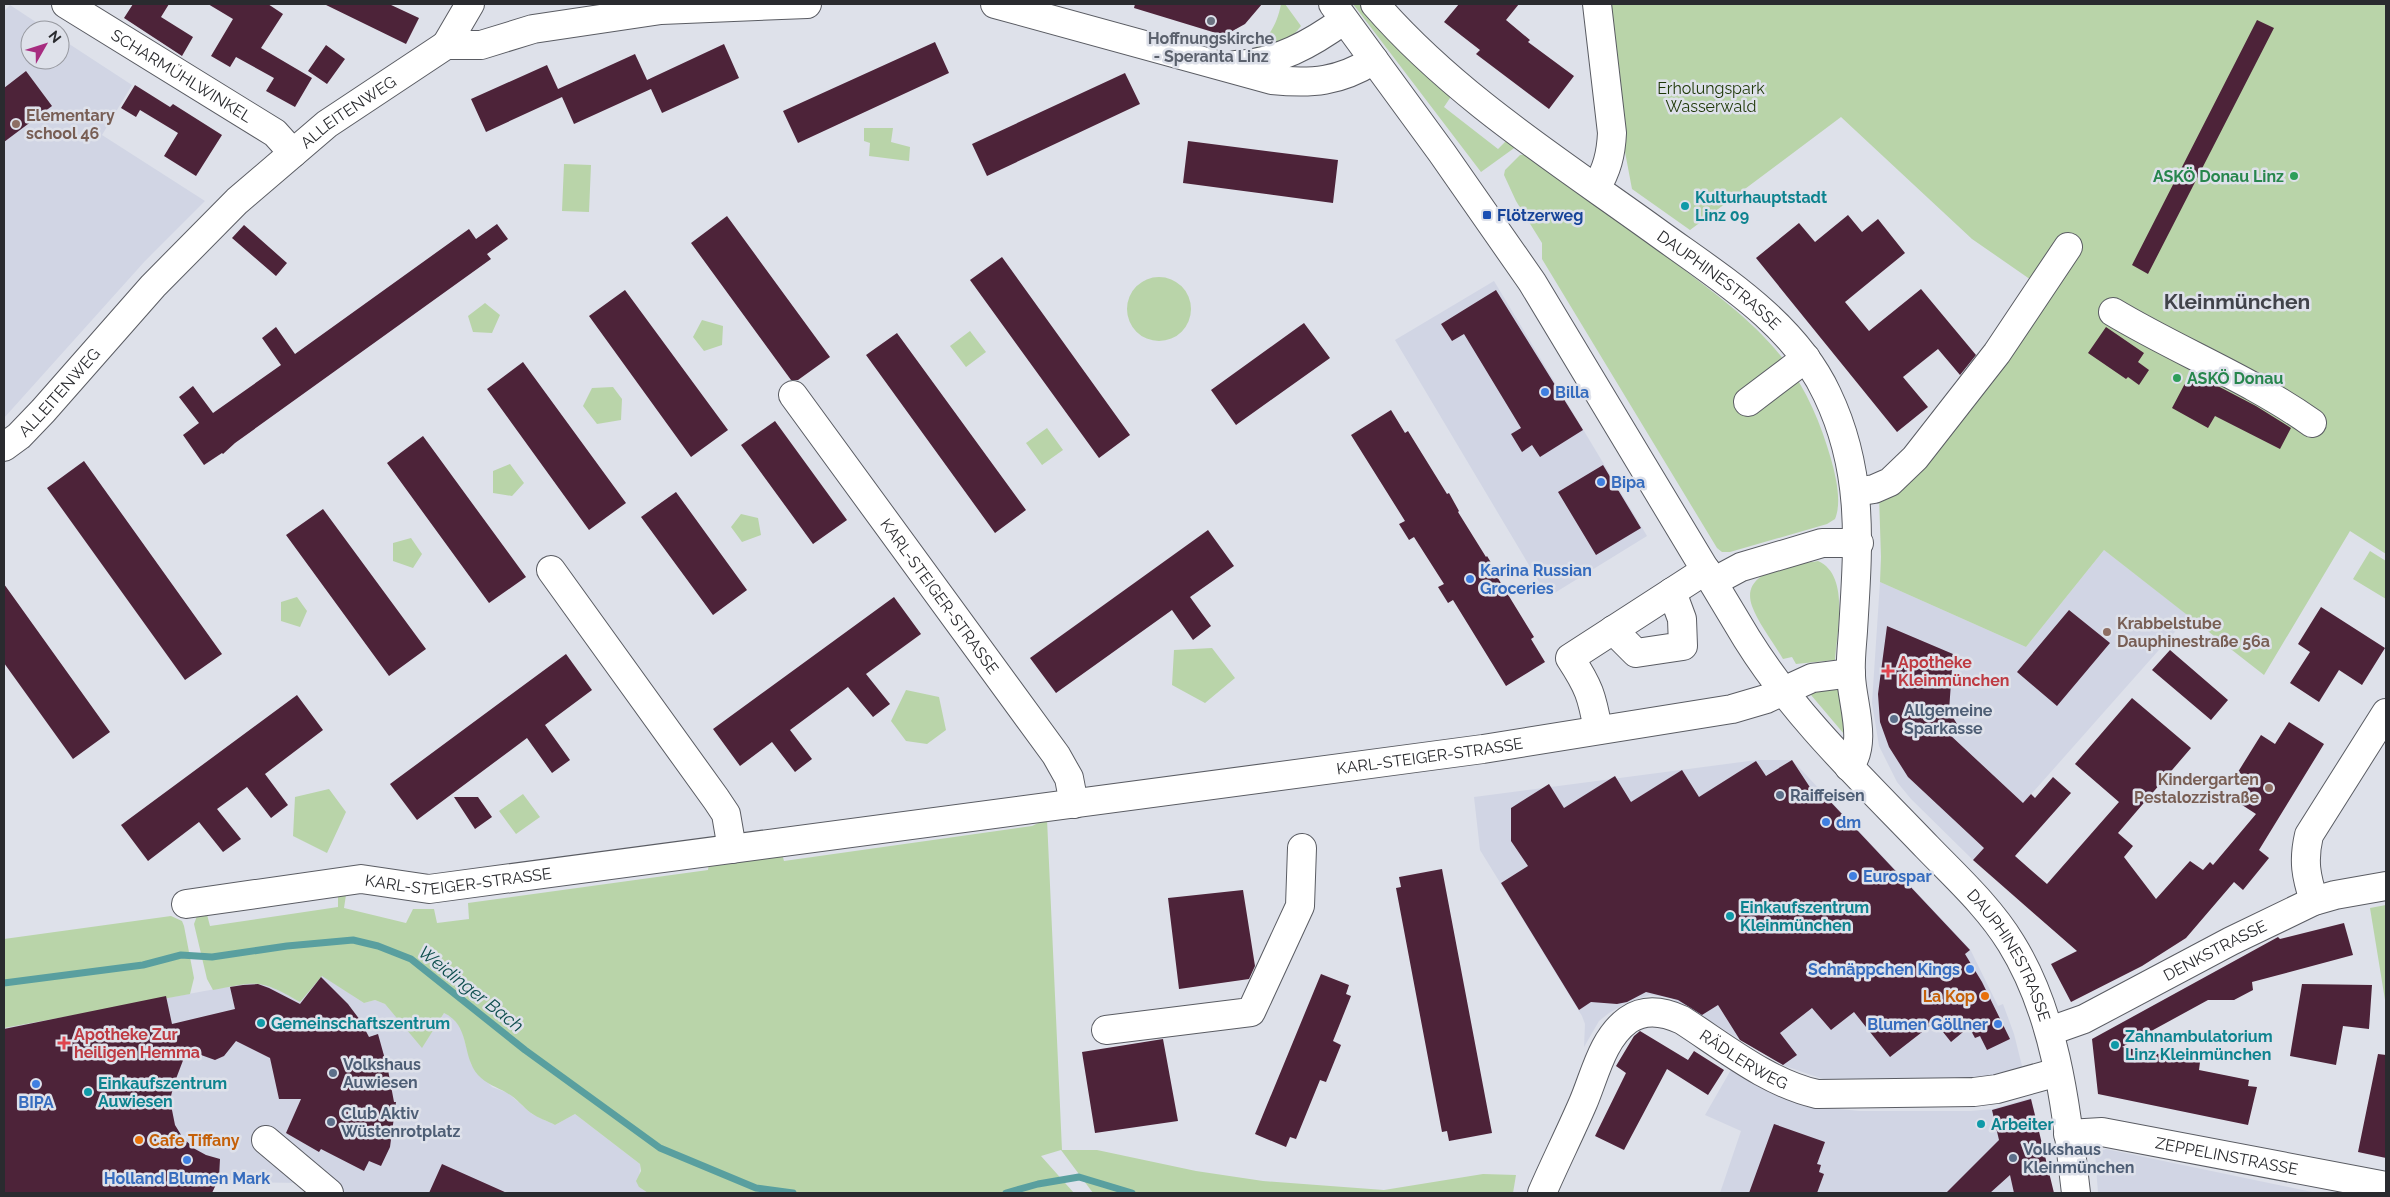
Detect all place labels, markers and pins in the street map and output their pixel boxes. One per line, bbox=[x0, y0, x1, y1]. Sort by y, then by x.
marker: Hoffnungskirche - Speranta Linz bbox=[1205, 15, 1217, 27]
place label: Hoffnungskirche - Speranta Linz bbox=[1148, 29, 1275, 66]
place label: Elementary school 46 bbox=[26, 106, 115, 143]
marker: Elementary school 46 bbox=[10, 118, 22, 130]
place label: ASKÖ Donau Linz bbox=[2153, 166, 2284, 186]
marker: ASKÖ Donau Linz bbox=[2288, 170, 2300, 182]
place label: Kulturhauptstadt Linz 09 bbox=[1695, 188, 1827, 225]
marker: Kulturhauptstadt Linz 09 bbox=[1679, 200, 1691, 212]
place label: Flötzerweg bbox=[1497, 206, 1583, 225]
marker: Flötzerweg bbox=[1481, 209, 1493, 221]
place label: ASKÖ Donau bbox=[2187, 368, 2283, 388]
marker: ASKÖ Donau bbox=[2171, 372, 2183, 384]
place label: Billa bbox=[1555, 383, 1589, 402]
marker: Billa bbox=[1539, 386, 1551, 398]
place label: Bipa bbox=[1611, 473, 1645, 492]
marker: Bipa bbox=[1595, 476, 1607, 488]
place label: Karina Russian Groceries bbox=[1480, 561, 1592, 598]
marker: Karina Russian Groceries bbox=[1464, 573, 1476, 585]
place label: Krabbelstube Dauphinestraße 56a bbox=[2117, 614, 2270, 651]
marker: Krabbelstube Dauphinestraße 56a bbox=[2101, 626, 2113, 638]
place label: Apotheke Kleinmünchen bbox=[1898, 653, 2010, 690]
marker: Apotheke Kleinmünchen bbox=[1882, 665, 1894, 677]
place label: Allgemeine Sparkasse bbox=[1904, 701, 1993, 738]
marker: Allgemeine Sparkasse bbox=[1888, 713, 1900, 725]
place label: Kindergarten Pestalozzistraße bbox=[2134, 770, 2259, 807]
marker: Kindergarten Pestalozzistraße bbox=[2263, 782, 2275, 794]
place label: Raiffeisen bbox=[1790, 786, 1865, 805]
marker: Raiffeisen bbox=[1774, 789, 1786, 801]
place label: dm bbox=[1836, 813, 1861, 832]
marker: dm bbox=[1820, 816, 1832, 828]
place label: Eurospar bbox=[1863, 867, 1932, 886]
marker: Eurospar bbox=[1847, 870, 1859, 882]
place label: Einkaufszentrum Kleinmünchen bbox=[1740, 898, 1869, 935]
marker: Einkaufszentrum Kleinmünchen bbox=[1724, 910, 1736, 922]
place label: Schnäppchen Kings bbox=[1808, 960, 1960, 979]
marker: Schnäppchen Kings bbox=[1964, 963, 1976, 975]
place label: La Kop bbox=[1923, 987, 1975, 1006]
marker: La Kop bbox=[1979, 990, 1991, 1002]
place label: Gemeinschaftszentrum bbox=[271, 1014, 450, 1033]
place label: Blumen Göllner bbox=[1867, 1015, 1988, 1034]
marker: Gemeinschaftszentrum bbox=[255, 1017, 267, 1029]
marker: Blumen Göllner bbox=[1992, 1018, 2004, 1030]
place label: Apotheke Zur heiligen Hemma bbox=[74, 1025, 200, 1062]
place label: Zahnambulatorium Linz Kleinmünchen bbox=[2125, 1027, 2273, 1064]
marker: Apotheke Zur heiligen Hemma bbox=[58, 1037, 70, 1049]
marker: Zahnambulatorium Linz Kleinmünchen bbox=[2109, 1039, 2121, 1051]
place label: Volkshaus Auwiesen bbox=[343, 1055, 421, 1092]
marker: Volkshaus Auwiesen bbox=[327, 1067, 339, 1079]
place label: Einkaufszentrum Auwiesen bbox=[98, 1074, 227, 1111]
marker: BIPA bbox=[30, 1078, 42, 1090]
marker: Einkaufszentrum Auwiesen bbox=[82, 1086, 94, 1098]
place label: BIPA bbox=[18, 1093, 54, 1112]
place label: Club Aktiv Wüstenrotplatz bbox=[341, 1104, 460, 1141]
place label: Arbeiter bbox=[1991, 1115, 2054, 1134]
marker: Club Aktiv Wüstenrotplatz bbox=[325, 1116, 337, 1128]
marker: Arbeiter bbox=[1975, 1118, 1987, 1130]
place label: Cafe Tiffany bbox=[149, 1131, 240, 1150]
marker: Cafe Tiffany bbox=[133, 1134, 145, 1146]
place label: Volkshaus Kleinmünchen bbox=[2023, 1140, 2135, 1177]
marker: Volkshaus Kleinmünchen bbox=[2007, 1152, 2019, 1164]
marker: Holland Blumen Mark bbox=[181, 1154, 193, 1166]
place label: Holland Blumen Mark bbox=[104, 1169, 270, 1188]

